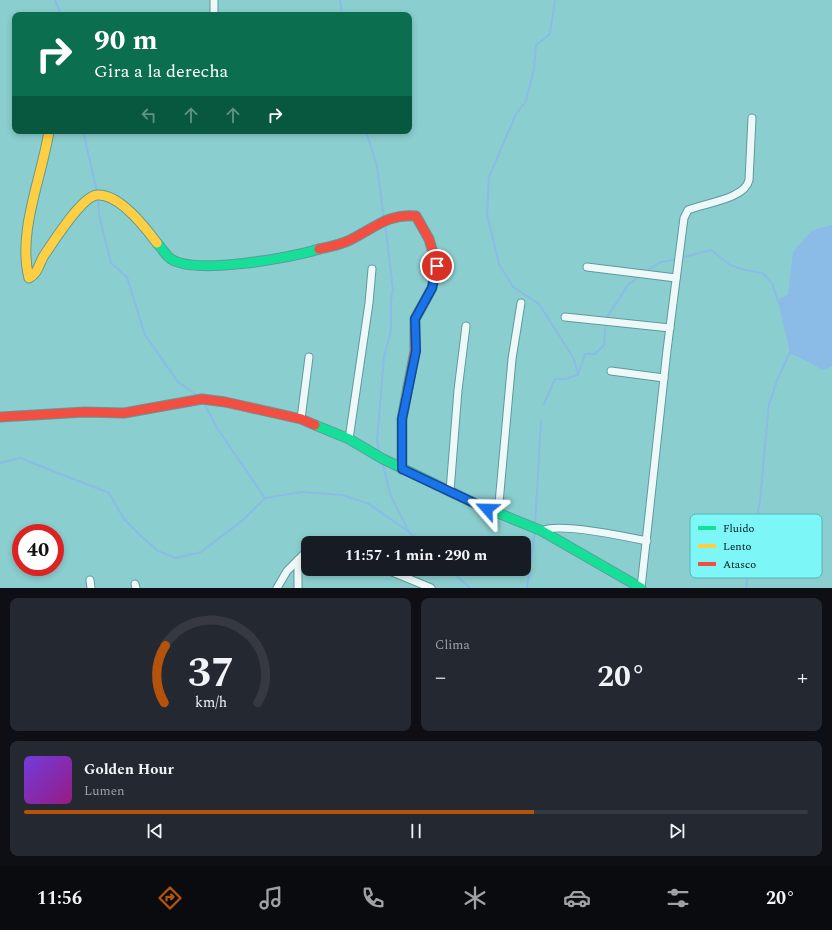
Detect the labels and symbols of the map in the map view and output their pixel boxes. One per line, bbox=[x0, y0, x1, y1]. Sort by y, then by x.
pin bbox=[420, 249, 454, 283]
position arrow bbox=[466, 488, 508, 530]
legend bbox=[690, 514, 822, 578]
text: Fluido bbox=[723, 520, 755, 537]
speed limit sign: 40 bbox=[12, 524, 64, 576]
text: Lento bbox=[723, 538, 752, 555]
text: Atasco bbox=[723, 556, 756, 573]

